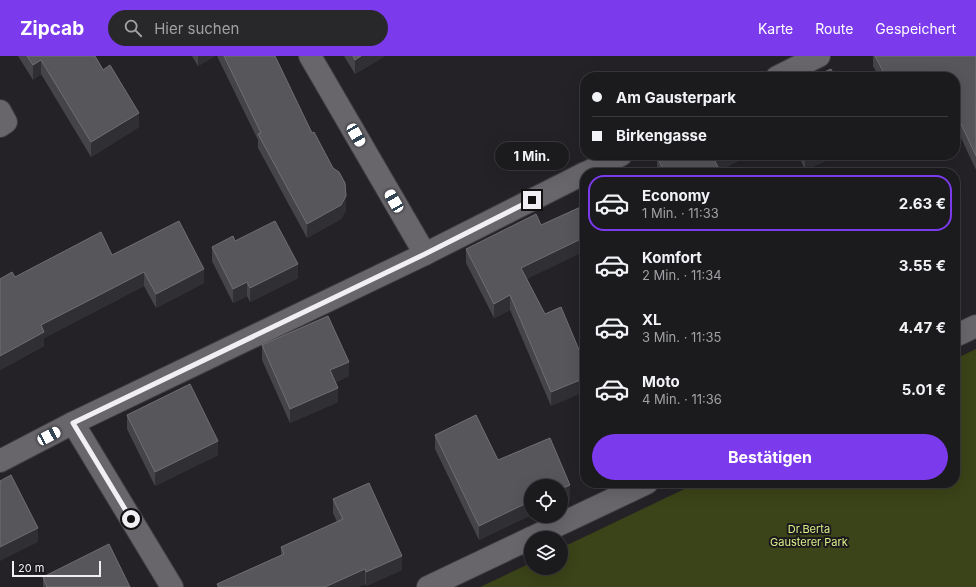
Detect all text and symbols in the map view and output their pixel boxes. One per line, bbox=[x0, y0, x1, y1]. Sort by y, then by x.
search box bbox=[108, 10, 388, 46]
text: Zipcab bbox=[20, 17, 84, 40]
icon: search bbox=[122, 17, 144, 39]
text: Hier suchen bbox=[154, 19, 239, 38]
text: Karte bbox=[758, 20, 793, 37]
text: Route bbox=[815, 20, 853, 37]
text: Gespeichert bbox=[875, 20, 956, 37]
text: Am Gausterpark bbox=[616, 88, 736, 107]
car bbox=[345, 122, 367, 148]
text: Birkengasse bbox=[616, 126, 707, 145]
callout: 1 Min. bbox=[495, 142, 569, 170]
text: 1 Min. bbox=[514, 148, 550, 164]
icon: car bbox=[594, 185, 630, 221]
text: Economy bbox=[642, 186, 710, 205]
car bbox=[383, 188, 405, 214]
route end bbox=[523, 191, 541, 209]
text: 2.63 € bbox=[899, 194, 946, 213]
text: 1 Min. · 11:33 bbox=[642, 205, 719, 221]
icon: car bbox=[594, 247, 630, 283]
text: Komfort bbox=[642, 248, 702, 267]
text: 3.55 € bbox=[899, 256, 946, 275]
text: 2 Min. · 11:34 bbox=[642, 267, 722, 283]
icon: car bbox=[594, 309, 630, 345]
text: XL bbox=[642, 310, 662, 329]
text: 4.47 € bbox=[899, 318, 946, 337]
text: 3 Min. · 11:35 bbox=[642, 329, 721, 345]
icon: car bbox=[594, 371, 630, 407]
text: Moto bbox=[642, 372, 680, 391]
text: 5.01 € bbox=[902, 380, 946, 399]
text: 4 Min. · 11:36 bbox=[642, 391, 722, 407]
car bbox=[36, 425, 62, 447]
button: Bestätigen bbox=[592, 434, 948, 480]
map controls bbox=[524, 479, 568, 575]
button: locate bbox=[524, 479, 568, 523]
route start bbox=[122, 510, 140, 528]
park label: Dr.Berta Gausterer Park bbox=[770, 522, 848, 549]
button: layers bbox=[524, 531, 568, 575]
scale bar bbox=[12, 559, 101, 578]
text: 20 m bbox=[18, 561, 44, 575]

